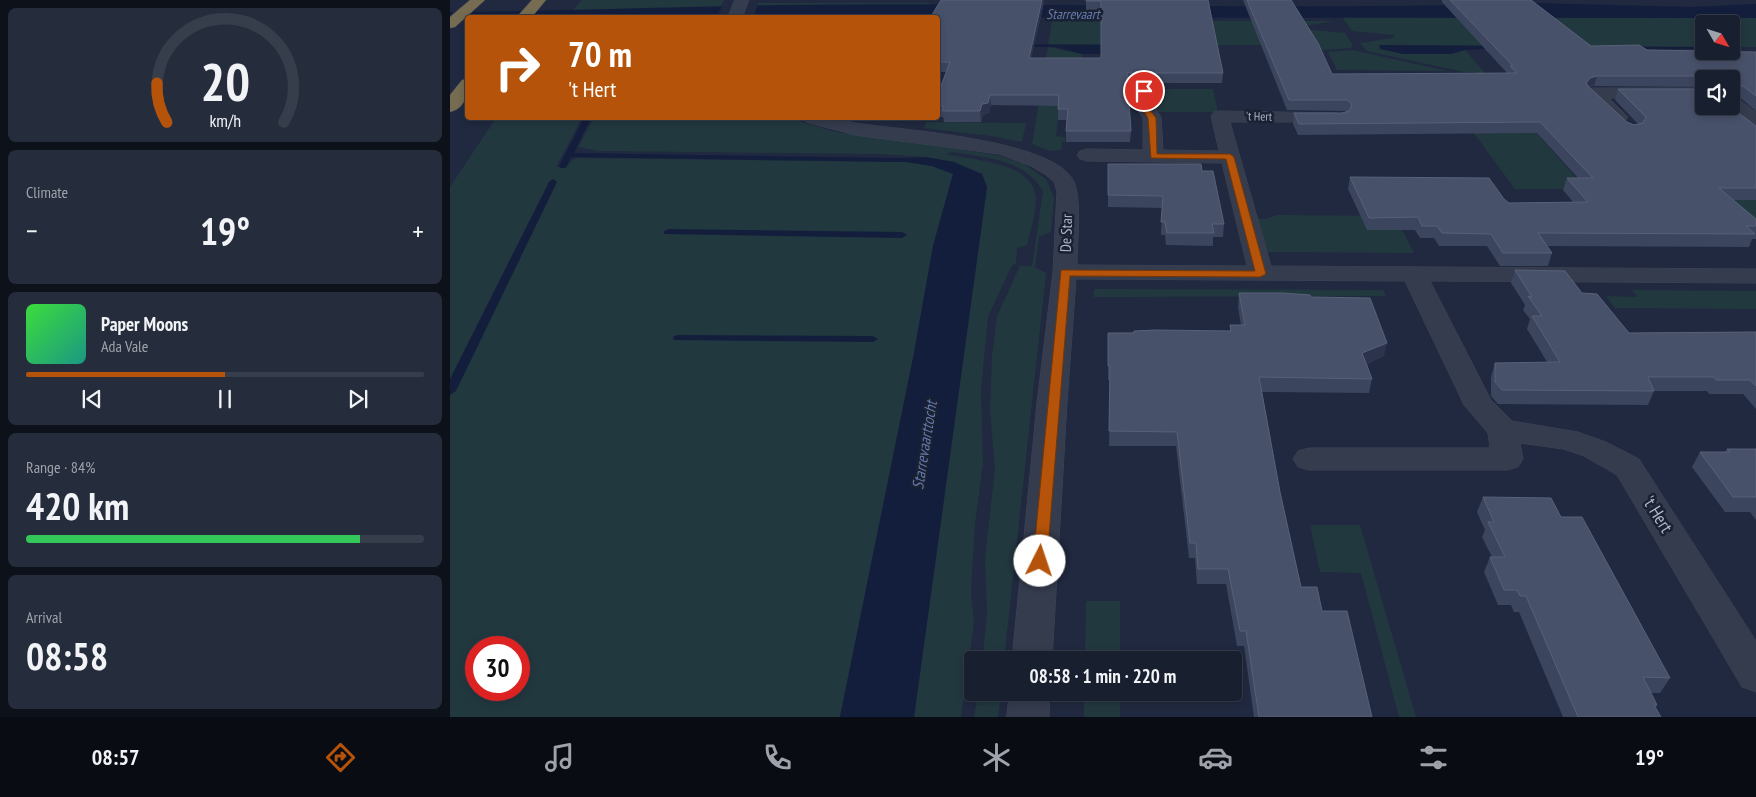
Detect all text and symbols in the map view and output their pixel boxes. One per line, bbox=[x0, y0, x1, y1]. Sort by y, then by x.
water label: Starrevaart bbox=[1046, 5, 1102, 23]
north arrow bbox=[1695, 15, 1740, 60]
map controls bbox=[1695, 15, 1740, 115]
text: 70 m bbox=[568, 31, 632, 77]
icon: right bbox=[485, 35, 550, 100]
text: 20 bbox=[200, 48, 250, 115]
pin bbox=[1123, 70, 1165, 112]
button: sound bbox=[1695, 70, 1740, 115]
text: 't Hert bbox=[568, 75, 616, 103]
icon: arrive bbox=[1130, 77, 1158, 105]
street label: 't Hert bbox=[1246, 108, 1273, 124]
text: km/h bbox=[209, 109, 241, 132]
text: Climate bbox=[26, 182, 68, 202]
text: 19° bbox=[200, 206, 250, 255]
text: − bbox=[26, 212, 38, 249]
text: + bbox=[412, 212, 424, 249]
street label: De Star bbox=[1056, 213, 1076, 252]
text: Paper Moons bbox=[101, 312, 188, 336]
text: Ada Vale bbox=[101, 336, 148, 356]
icon: previous bbox=[78, 385, 106, 413]
icon: pause bbox=[211, 385, 239, 413]
icon: next bbox=[344, 385, 372, 413]
water label: Starrevaarttocht bbox=[907, 398, 941, 491]
text: Range · 84% bbox=[26, 457, 95, 477]
text: 420 km bbox=[26, 481, 129, 530]
street label: 't Hert bbox=[1638, 491, 1678, 537]
position arrow bbox=[1013, 534, 1065, 586]
text: Arrival bbox=[26, 607, 62, 627]
text: 08:58 bbox=[26, 631, 108, 680]
speed limit sign: 30 bbox=[465, 636, 530, 701]
text: 08:58 · 1 min · 220 m bbox=[1030, 664, 1176, 688]
icon: directions bbox=[323, 740, 358, 775]
icon: music bbox=[542, 740, 577, 775]
icon: phone bbox=[760, 740, 795, 775]
icon: climate bbox=[979, 740, 1014, 775]
icon: car bbox=[1198, 740, 1233, 775]
icon: filters bbox=[1416, 740, 1451, 775]
text: 08:57 bbox=[92, 743, 139, 771]
text: 19° bbox=[1635, 743, 1664, 771]

